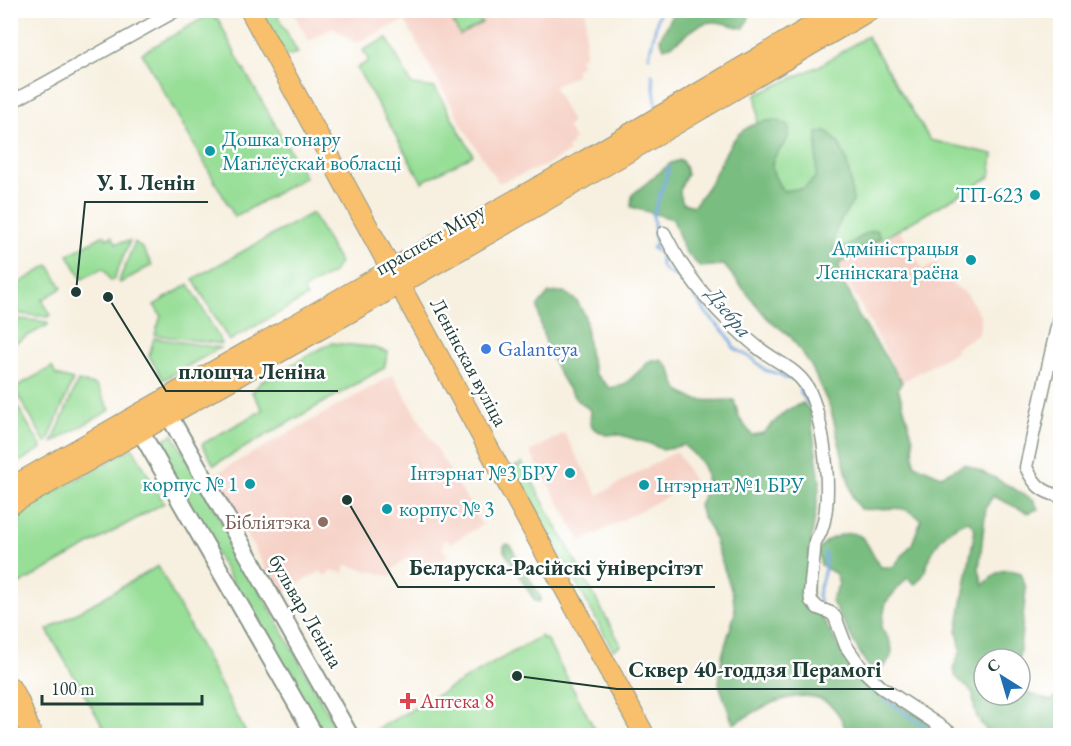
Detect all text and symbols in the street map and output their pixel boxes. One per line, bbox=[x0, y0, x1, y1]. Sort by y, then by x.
place label: Дошка гонару Магілёўскай вобласці bbox=[222, 125, 401, 176]
marker: Дошка гонару Магілёўскай вобласці bbox=[203, 144, 217, 158]
callout: У. І. Ленін bbox=[85, 162, 208, 202]
text: У. І. Ленін bbox=[96, 168, 195, 197]
place label: ТП-623 bbox=[956, 181, 1023, 208]
marker: ТП-623 bbox=[1028, 188, 1042, 202]
street label: праспект Міру bbox=[370, 196, 490, 281]
place label: Адміністрацыя Ленінскага раёна bbox=[816, 234, 960, 285]
marker: Адміністрацыя Ленінскага раёна bbox=[964, 253, 978, 267]
water label: Дзебра bbox=[699, 279, 759, 344]
street label: Ленінская вуліца bbox=[424, 293, 515, 431]
place label: Galanteya bbox=[498, 335, 579, 362]
marker: Galanteya bbox=[479, 342, 493, 356]
callout: плошча Леніна bbox=[166, 351, 338, 391]
text: плошча Леніна bbox=[178, 357, 326, 386]
place label: Інтэрнат №3 БРУ bbox=[410, 459, 559, 486]
marker: Інтэрнат №3 БРУ bbox=[563, 466, 577, 480]
place label: корпус № 1 bbox=[143, 470, 238, 497]
place label: Інтэрнат №1 БРУ bbox=[656, 471, 805, 498]
marker: корпус № 1 bbox=[243, 477, 257, 491]
marker: Інтэрнат №1 БРУ bbox=[637, 478, 651, 492]
place label: корпус № 3 bbox=[399, 495, 494, 522]
marker: корпус № 3 bbox=[380, 502, 394, 516]
place label: Бібліятэка bbox=[224, 508, 312, 535]
marker: Бібліятэка bbox=[316, 515, 330, 529]
callout: Беларуска-Расійскі ўніверсітэт bbox=[398, 547, 715, 587]
street label: бульвар Леніна bbox=[263, 549, 350, 673]
text: Беларуска-Расійскі ўніверсітэт bbox=[409, 553, 703, 582]
north arrow bbox=[972, 647, 1032, 707]
callout: Сквер 40-годдзя Перамогі bbox=[617, 649, 894, 689]
text: С bbox=[982, 654, 1004, 677]
text: Сквер 40-годдзя Перамогі bbox=[629, 655, 882, 684]
scale bar bbox=[42, 668, 202, 706]
text: 100 m bbox=[51, 677, 95, 700]
place label: Аптека 8 bbox=[419, 687, 494, 714]
marker: Аптека 8 bbox=[401, 694, 415, 708]

